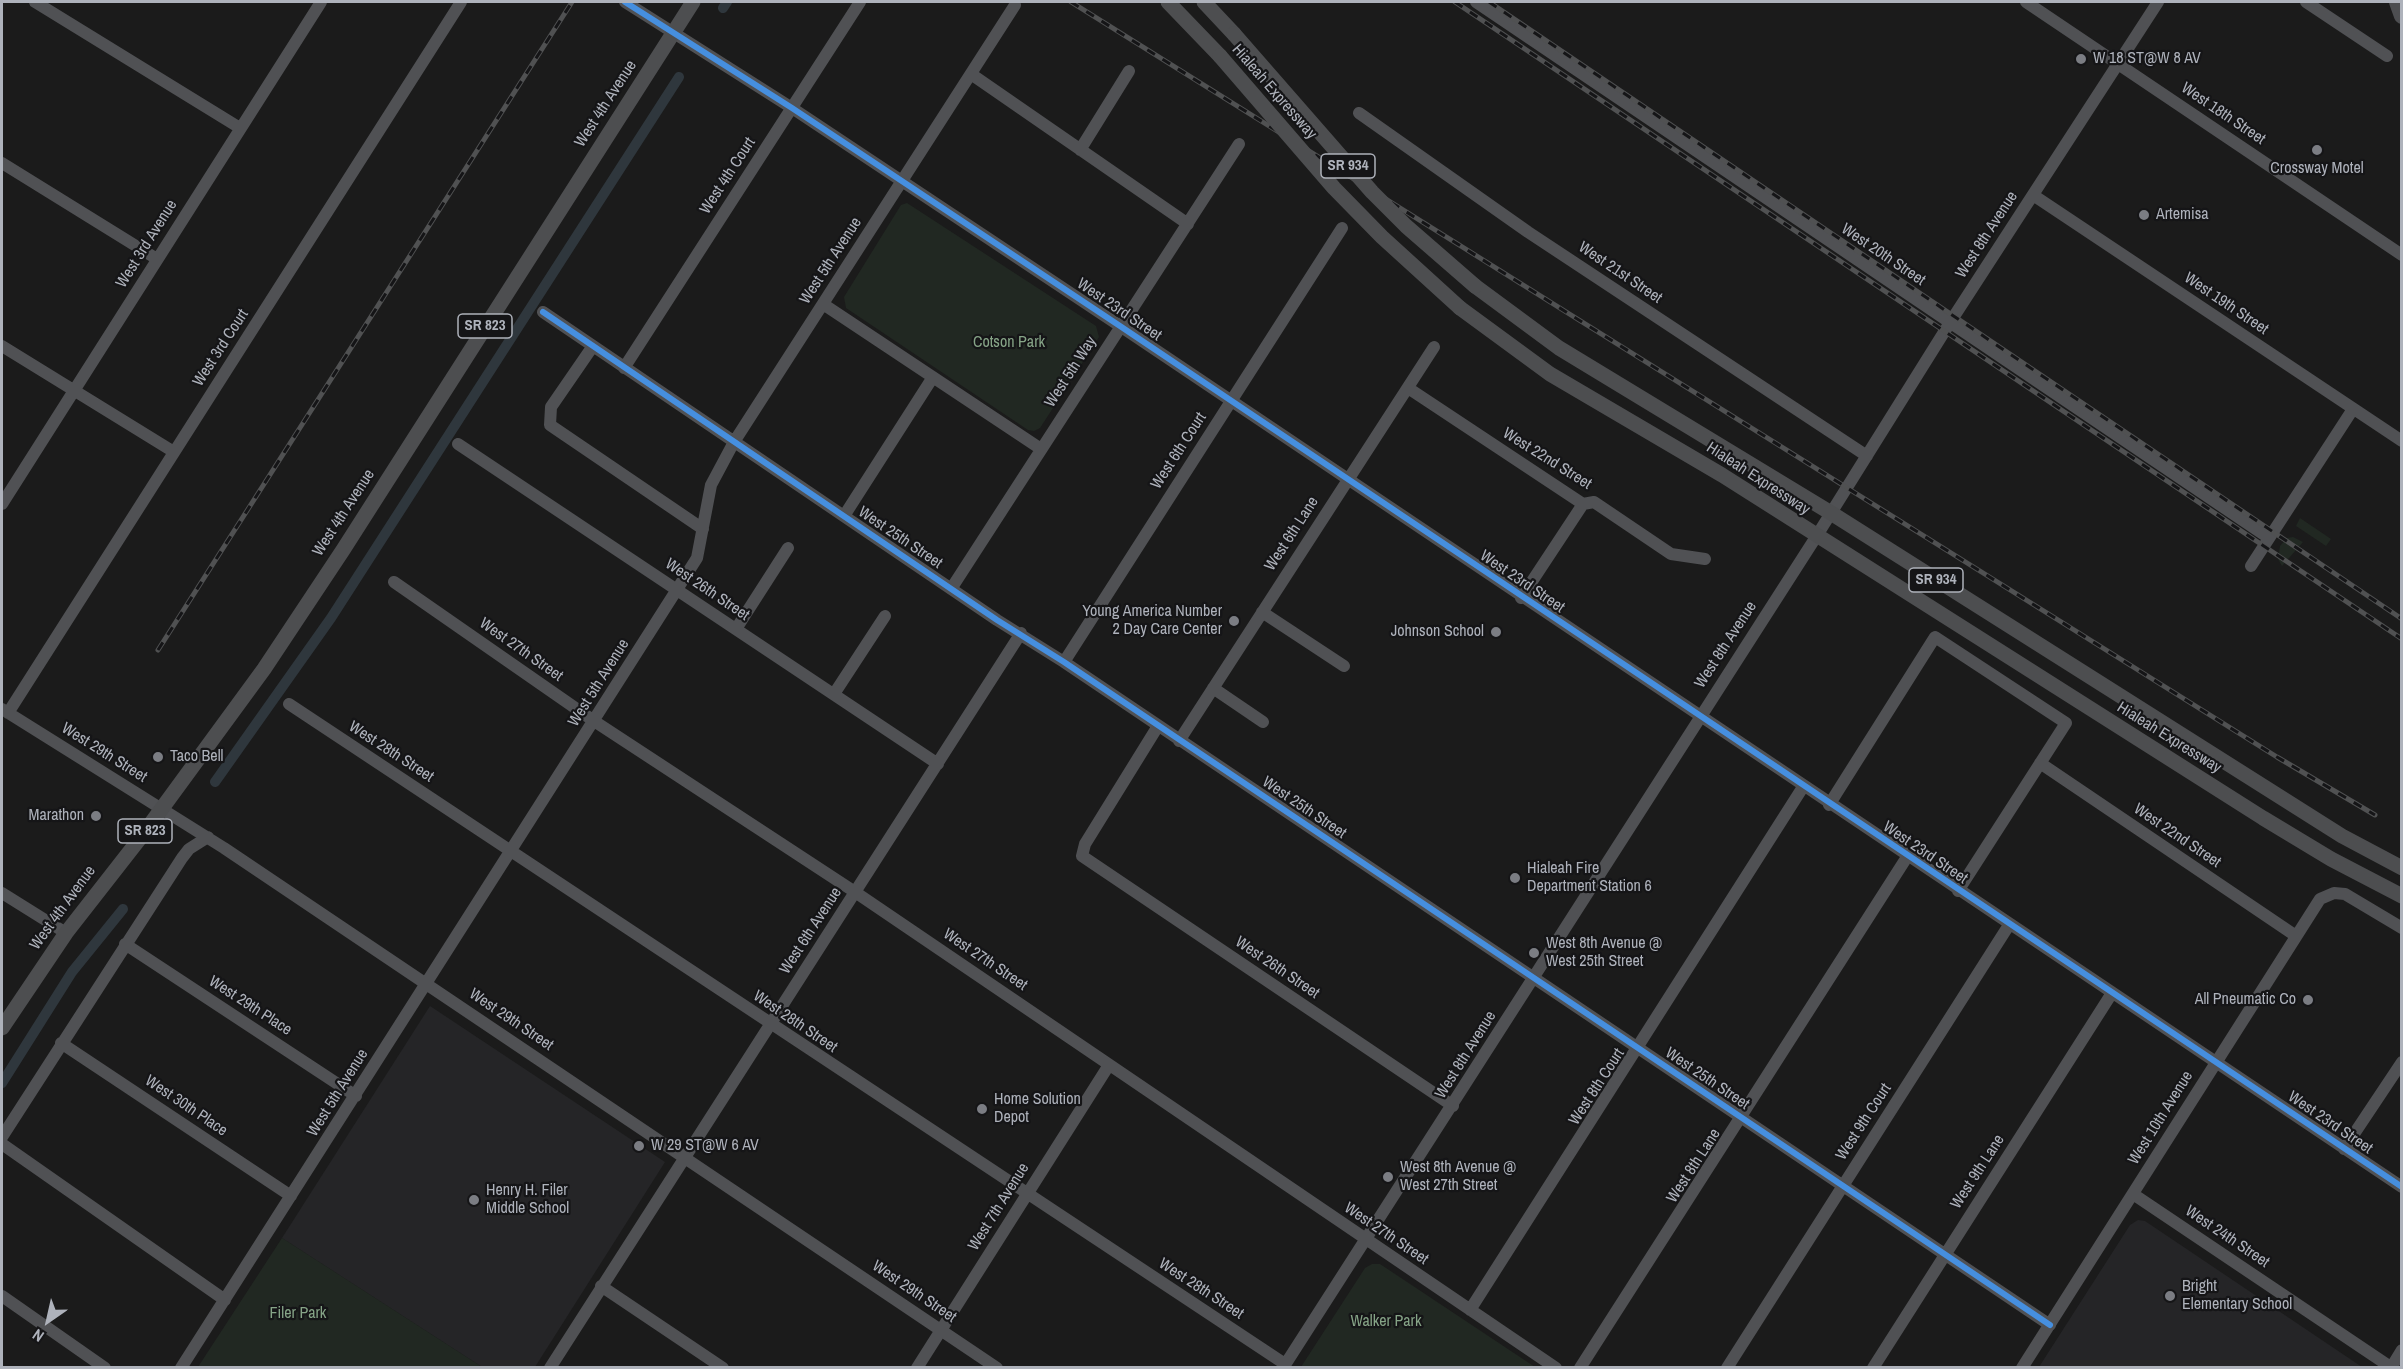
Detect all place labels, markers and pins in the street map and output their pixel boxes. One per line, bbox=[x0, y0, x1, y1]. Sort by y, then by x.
place label: W 18 ST@W 8 AV bbox=[2093, 49, 2201, 69]
marker: W 18 ST@W 8 AV bbox=[2074, 52, 2088, 66]
marker: Crossway Motel bbox=[2310, 143, 2324, 157]
place label: Crossway Motel bbox=[2270, 159, 2364, 179]
place label: Artemisa bbox=[2156, 205, 2208, 225]
marker: Artemisa bbox=[2137, 208, 2151, 222]
place label: Young America Number 2 Day Care Center bbox=[1082, 602, 1222, 640]
marker: Young America Number 2 Day Care Center bbox=[1227, 614, 1241, 628]
place label: Johnson School bbox=[1391, 622, 1484, 642]
marker: Johnson School bbox=[1489, 625, 1503, 639]
place label: Taco Bell bbox=[170, 747, 223, 767]
marker: Taco Bell bbox=[151, 750, 165, 764]
place label: Marathon bbox=[29, 806, 84, 826]
marker: Marathon bbox=[89, 809, 103, 823]
place label: Hialeah Fire Department Station 6 bbox=[1527, 859, 1652, 897]
marker: Hialeah Fire Department Station 6 bbox=[1508, 871, 1522, 885]
place label: West 8th Avenue @ West 25th Street bbox=[1546, 934, 1662, 972]
marker: West 8th Avenue @ West 25th Street bbox=[1527, 946, 1541, 960]
place label: All Pneumatic Co bbox=[2195, 990, 2296, 1010]
marker: All Pneumatic Co bbox=[2301, 993, 2315, 1007]
place label: Home Solution Depot bbox=[994, 1090, 1081, 1128]
marker: Home Solution Depot bbox=[975, 1102, 989, 1116]
place label: W 29 ST@W 6 AV bbox=[651, 1136, 759, 1156]
marker: W 29 ST@W 6 AV bbox=[632, 1139, 646, 1153]
place label: West 8th Avenue @ West 27th Street bbox=[1400, 1158, 1516, 1196]
marker: West 8th Avenue @ West 27th Street bbox=[1381, 1170, 1395, 1184]
place label: Henry H. Filer Middle School bbox=[486, 1181, 569, 1219]
marker: Henry H. Filer Middle School bbox=[467, 1193, 481, 1207]
place label: Bright Elementary School bbox=[2182, 1277, 2292, 1315]
marker: Bright Elementary School bbox=[2163, 1289, 2177, 1303]

